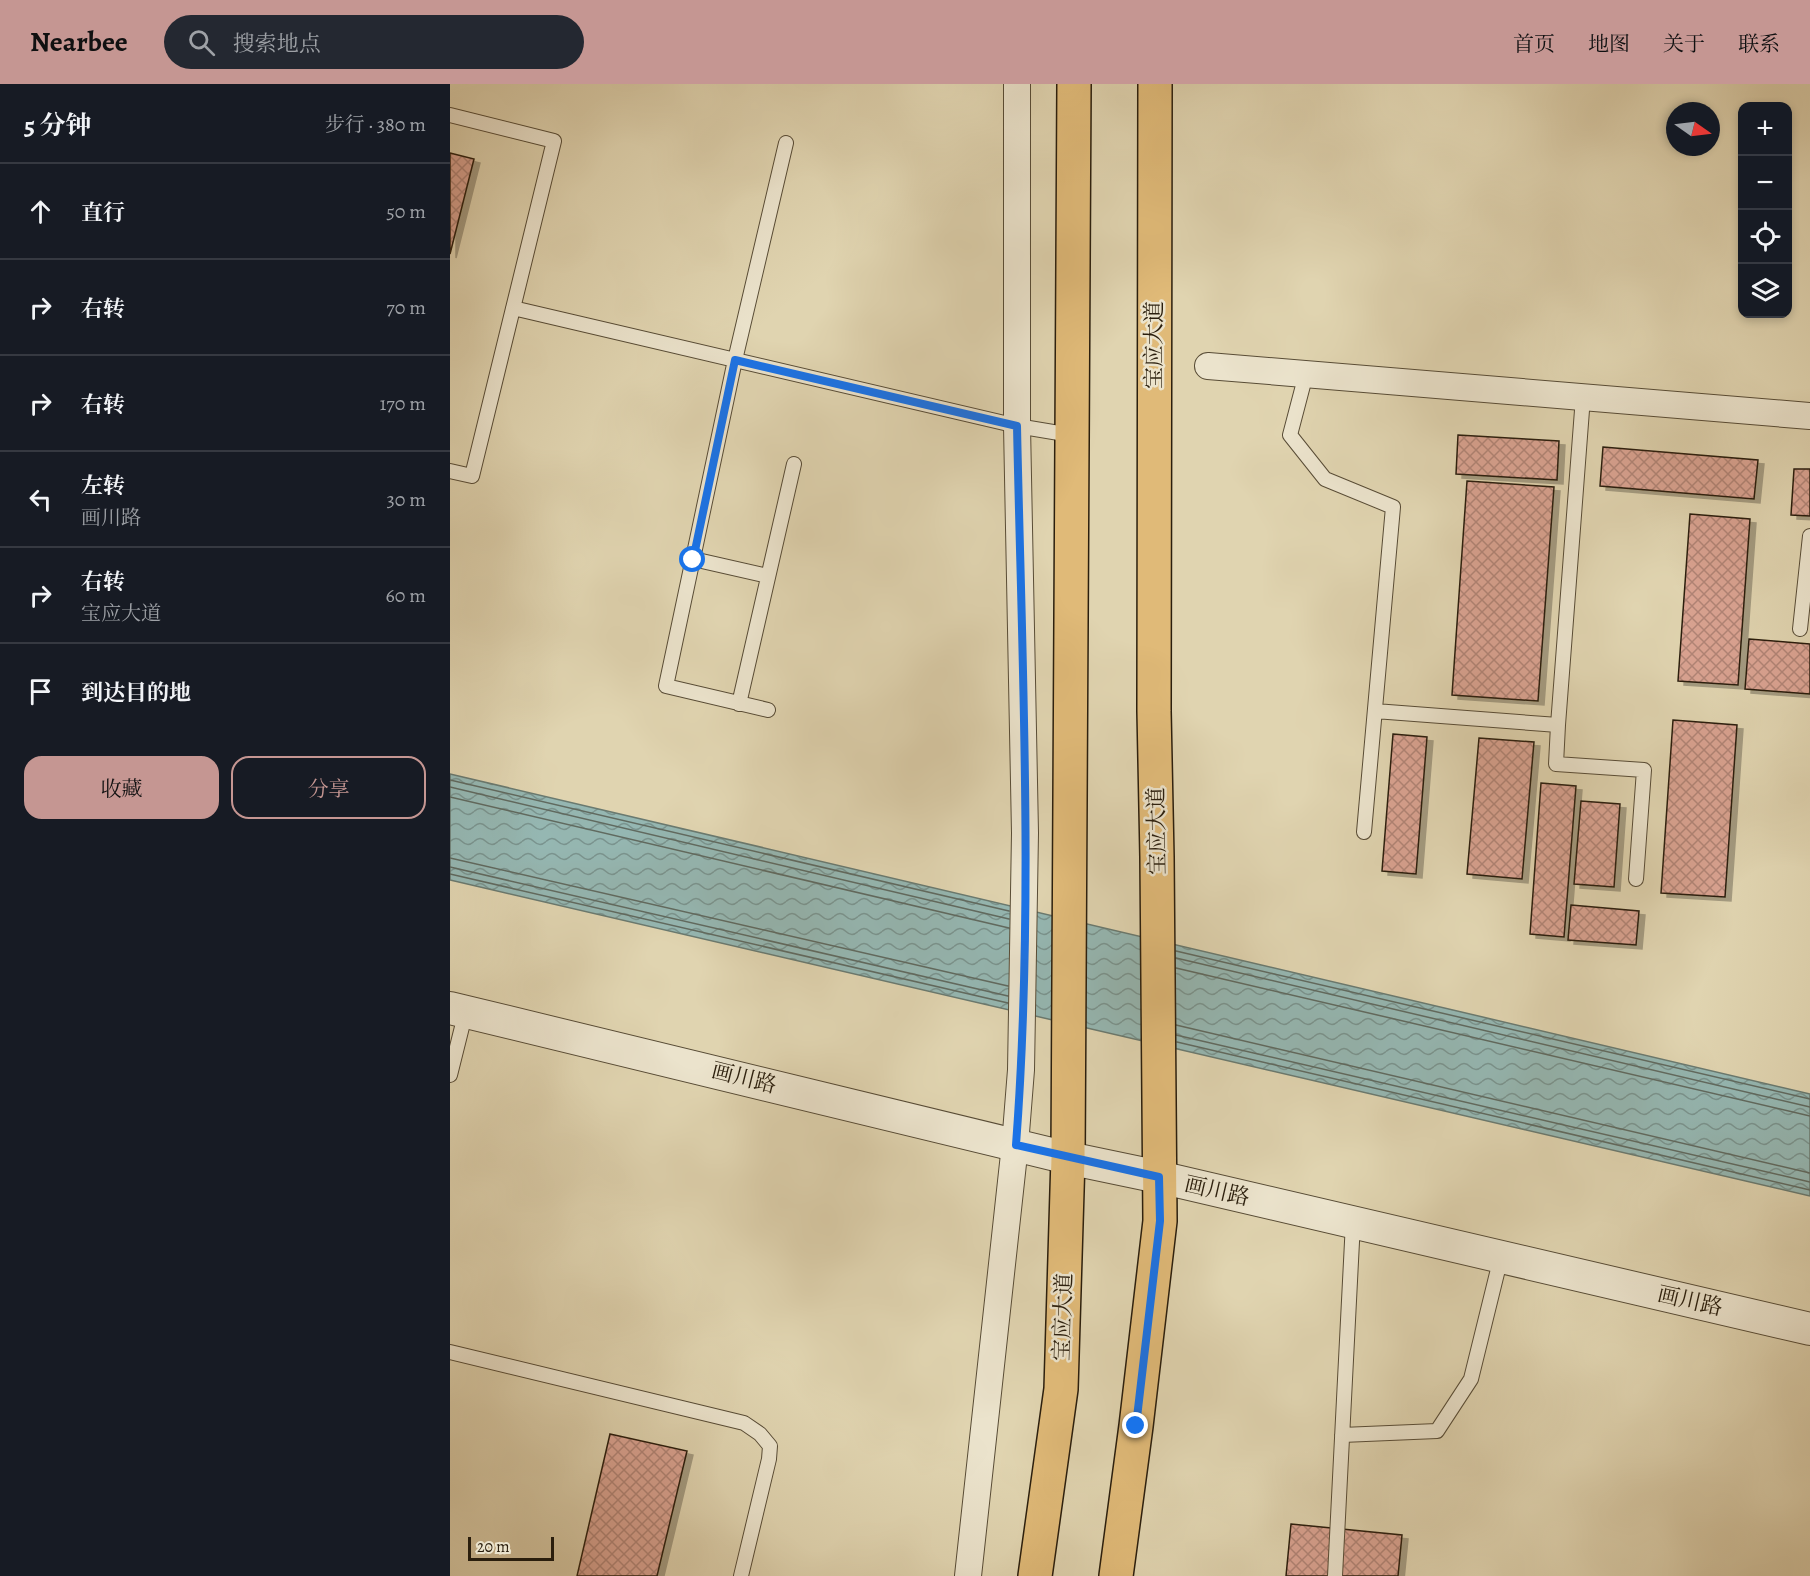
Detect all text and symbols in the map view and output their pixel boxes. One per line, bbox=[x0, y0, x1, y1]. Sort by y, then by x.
search box bbox=[164, 15, 584, 69]
text: Nearbee bbox=[30, 23, 128, 61]
icon: search bbox=[185, 26, 218, 59]
text: 搜索地点 bbox=[233, 29, 321, 59]
text: 首页 bbox=[1513, 30, 1555, 58]
text: 地图 bbox=[1588, 30, 1630, 58]
text: 关于 bbox=[1663, 30, 1705, 58]
text: 联系 bbox=[1738, 30, 1780, 58]
north arrow bbox=[1666, 102, 1720, 156]
map controls bbox=[1738, 102, 1792, 318]
button: + bbox=[1738, 102, 1792, 156]
text: 5 分钟 bbox=[24, 108, 92, 143]
text: 步行 · 380 m bbox=[325, 111, 426, 138]
button: − bbox=[1738, 156, 1792, 210]
icon: ahead bbox=[24, 195, 57, 228]
text: 直行 bbox=[81, 198, 125, 228]
text: 50 m bbox=[386, 198, 426, 225]
button: locate bbox=[1738, 210, 1792, 264]
button: layers bbox=[1738, 264, 1792, 318]
icon: right bbox=[24, 291, 57, 324]
text: 右转 bbox=[81, 294, 125, 324]
text: 70 m bbox=[386, 294, 426, 321]
street label: 宝应大道 bbox=[1139, 301, 1169, 389]
icon: right bbox=[24, 387, 57, 420]
text: 右转 bbox=[81, 390, 125, 420]
text: 170 m bbox=[380, 390, 426, 417]
text: 左转 bbox=[81, 471, 125, 501]
icon: left bbox=[24, 483, 57, 516]
text: 30 m bbox=[386, 486, 426, 513]
text: 画川路 bbox=[81, 504, 141, 531]
route start bbox=[679, 546, 705, 572]
text: 右转 bbox=[81, 567, 125, 597]
icon: right bbox=[24, 579, 57, 612]
text: 60 m bbox=[386, 582, 426, 609]
text: 宝应大道 bbox=[81, 600, 161, 627]
icon: arrive bbox=[24, 675, 57, 708]
text: 到达目的地 bbox=[81, 678, 191, 708]
button: 收藏 bbox=[24, 756, 219, 819]
button: 分享 bbox=[231, 756, 426, 819]
street label: 宝应大道 bbox=[1141, 787, 1173, 875]
street label: 画川路 bbox=[708, 1055, 780, 1101]
street label: 画川路 bbox=[1181, 1169, 1253, 1213]
street label: 宝应大道 bbox=[1046, 1272, 1080, 1362]
street label: 画川路 bbox=[1654, 1279, 1726, 1323]
route end bbox=[1122, 1412, 1148, 1438]
scale bar bbox=[468, 1534, 554, 1562]
text: 20 m bbox=[477, 1536, 510, 1558]

